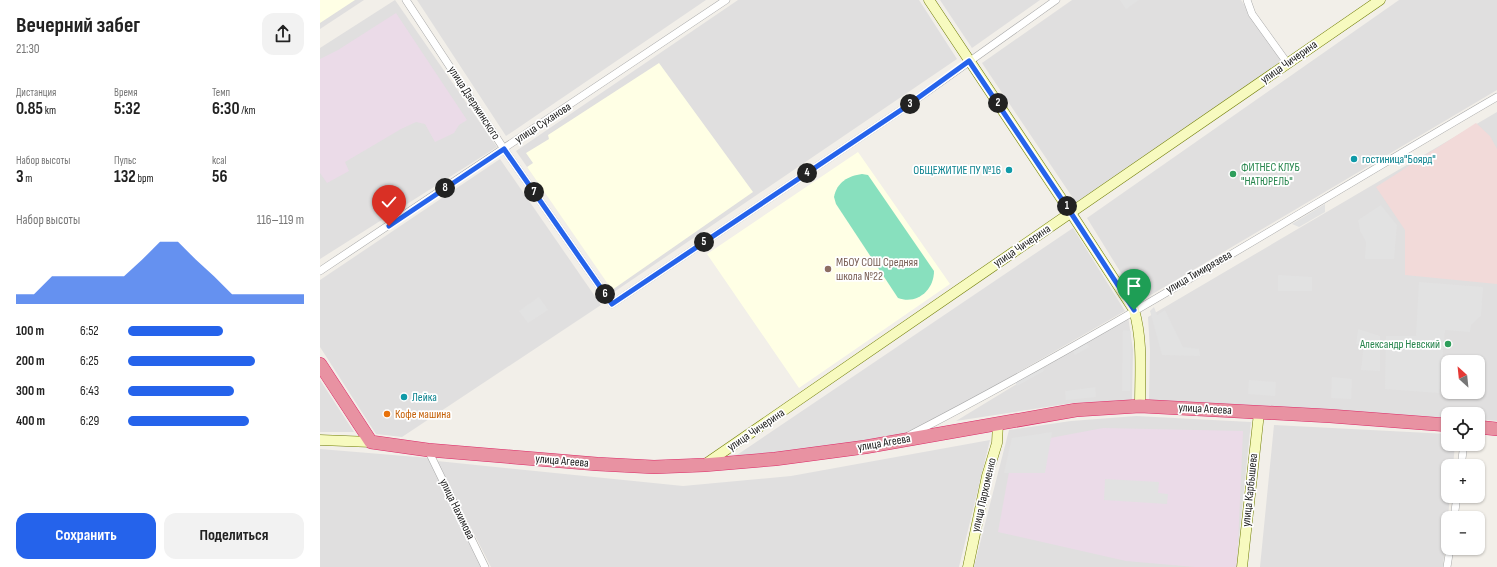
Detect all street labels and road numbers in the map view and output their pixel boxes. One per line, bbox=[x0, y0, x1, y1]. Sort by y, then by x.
street label: улица Чичерина bbox=[1258, 37, 1321, 87]
street label: улица Дзержинского bbox=[445, 63, 503, 143]
street label: улица Суханова bbox=[512, 99, 574, 147]
street label: улица Чичерина bbox=[991, 221, 1054, 271]
street label: улица Тимирязева bbox=[1163, 247, 1235, 297]
street label: улица Агеева bbox=[1178, 400, 1232, 418]
street label: улица Чичерина bbox=[725, 405, 788, 455]
street label: улица Агеева bbox=[856, 431, 912, 455]
street label: улица Агеева bbox=[535, 451, 590, 471]
street label: улица Карбышева bbox=[1239, 452, 1261, 527]
street label: улица Пархоменко bbox=[968, 456, 1000, 534]
street label: улица Нахимова bbox=[436, 476, 478, 542]

